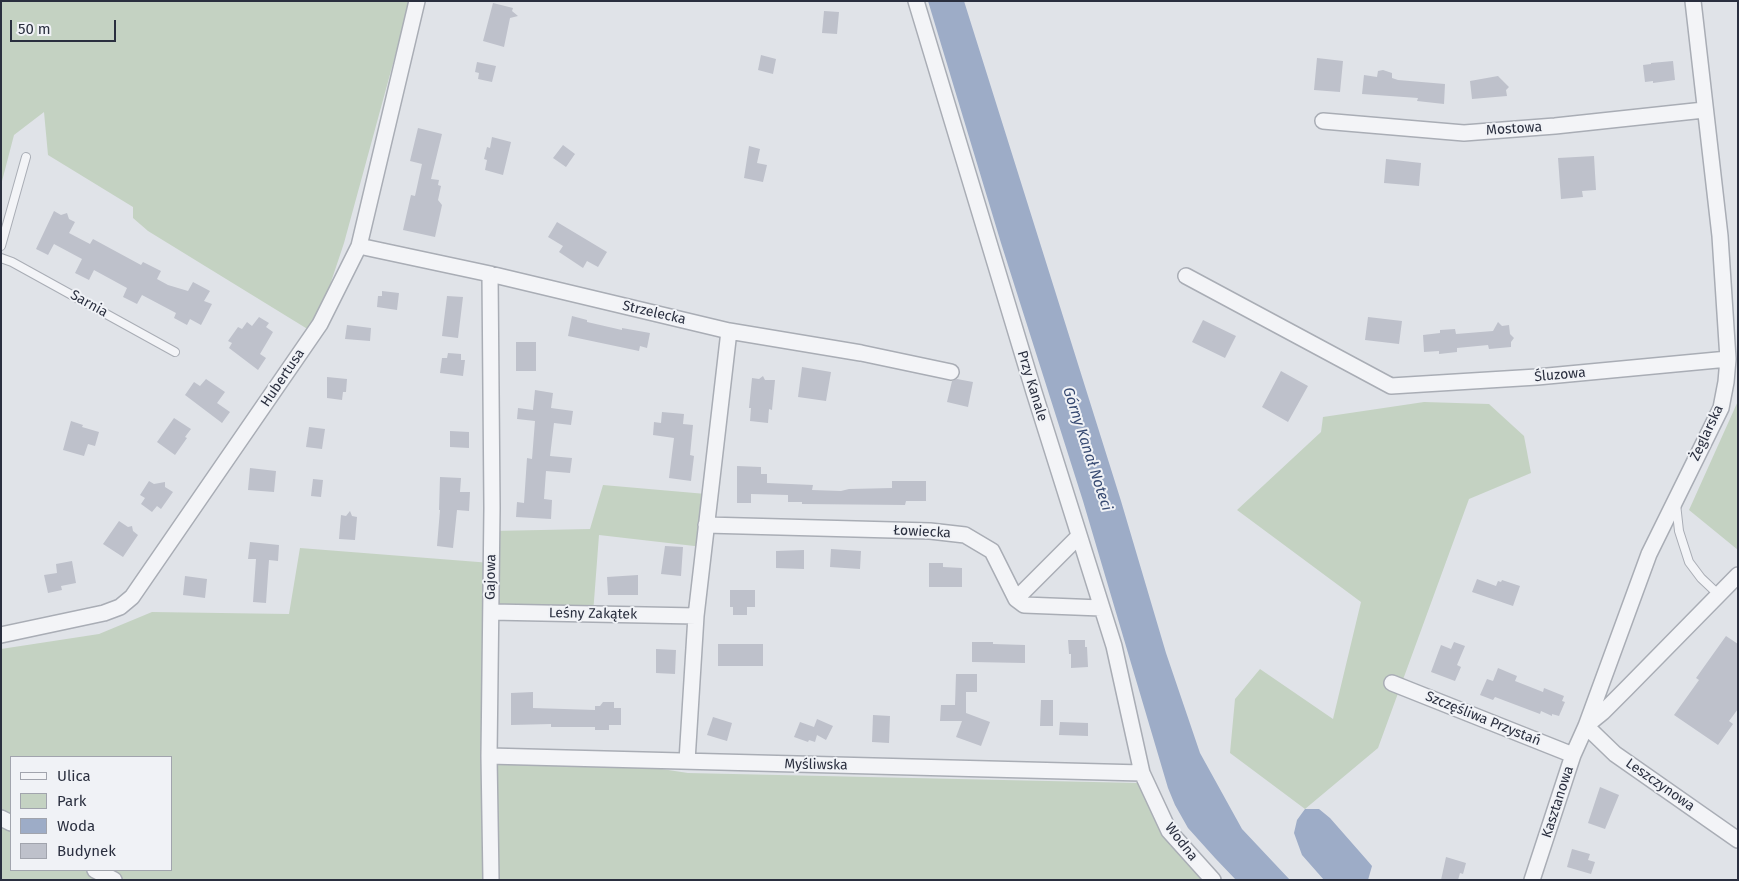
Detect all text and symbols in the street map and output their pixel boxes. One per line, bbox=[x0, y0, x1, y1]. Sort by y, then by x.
scale bar bbox=[12, 10, 119, 42]
text: 50 m bbox=[18, 20, 51, 38]
street label: Mostowa bbox=[1485, 119, 1543, 139]
street label: Sarnia bbox=[67, 287, 111, 321]
street label: Strzelecka bbox=[621, 298, 687, 328]
street label: Hubertusa bbox=[258, 346, 308, 410]
street label: Przy Kanale bbox=[1013, 349, 1051, 423]
street label: Śluzowa bbox=[1534, 364, 1586, 386]
water label: Górny Kanał Noteci bbox=[1059, 385, 1115, 513]
street label: Żeglarska bbox=[1687, 402, 1727, 464]
street label: Łowiecka bbox=[893, 522, 951, 542]
street label: Gajowa bbox=[482, 554, 500, 600]
street label: Leśny Zakątek bbox=[549, 605, 637, 623]
street label: Szczęśliwa Przystań bbox=[1423, 688, 1543, 750]
street label: Leszczynowa bbox=[1622, 755, 1698, 815]
legend bbox=[10, 756, 172, 871]
street label: Myśliwska bbox=[784, 756, 848, 774]
street label: Kasztanowa bbox=[1538, 764, 1578, 840]
text: Ulica bbox=[57, 767, 91, 785]
text: Park bbox=[57, 792, 87, 810]
text: Woda bbox=[57, 817, 95, 835]
street label: Wodna bbox=[1161, 820, 1201, 864]
text: Budynek bbox=[57, 842, 116, 860]

